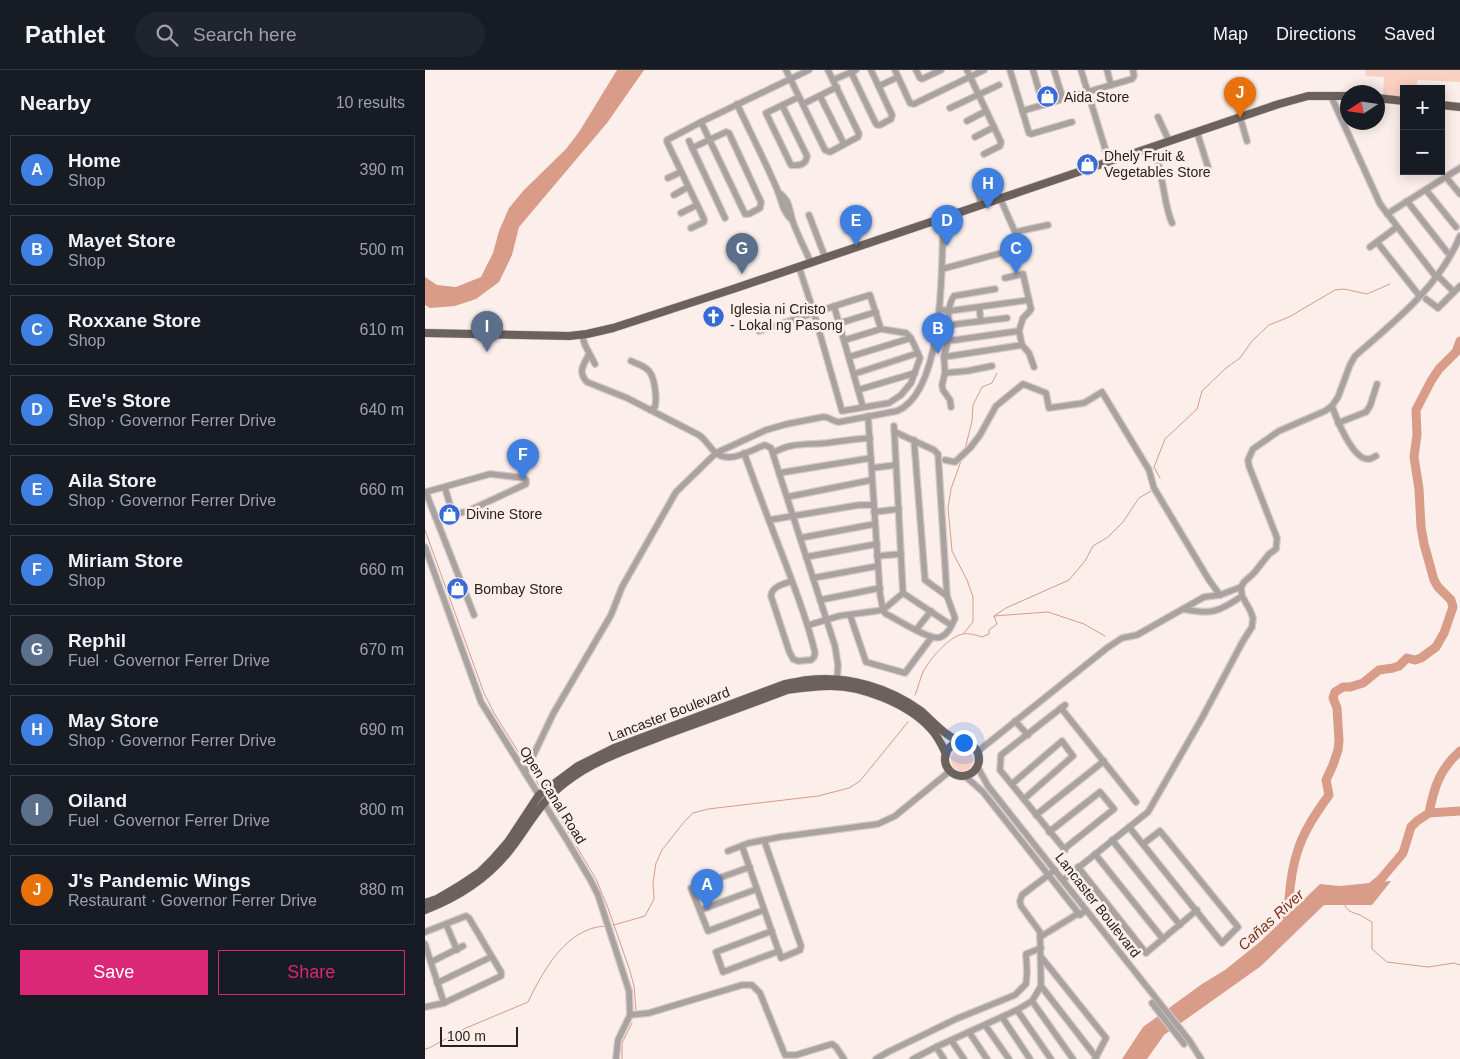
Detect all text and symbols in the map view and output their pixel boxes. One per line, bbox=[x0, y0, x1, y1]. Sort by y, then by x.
search box bbox=[135, 12, 485, 57]
text: Pathlet bbox=[25, 21, 105, 48]
icon: search bbox=[153, 21, 181, 49]
text: Search here bbox=[193, 24, 297, 45]
text: Map bbox=[1213, 24, 1248, 44]
text: Directions bbox=[1276, 24, 1356, 44]
text: Saved bbox=[1384, 24, 1435, 44]
pin: J bbox=[1224, 77, 1256, 118]
shop icon: Aida Store bbox=[1036, 85, 1060, 109]
north arrow bbox=[1340, 85, 1385, 130]
map controls bbox=[1400, 85, 1445, 175]
button: + bbox=[1400, 85, 1445, 130]
place label: Aida Store bbox=[1064, 89, 1130, 105]
text: Nearby bbox=[20, 91, 91, 114]
text: 10 results bbox=[336, 94, 405, 111]
button: − bbox=[1400, 130, 1445, 175]
place label: Dhely Fruit & Vegetables Store bbox=[1104, 148, 1211, 180]
text: Home bbox=[68, 150, 121, 171]
shop icon: Dhely Fruit & Vegetables Store bbox=[1076, 152, 1100, 176]
text: A bbox=[31, 161, 43, 178]
text: 390 m bbox=[360, 161, 404, 178]
pin: H bbox=[972, 168, 1004, 209]
text: Shop bbox=[68, 172, 105, 189]
pin: E bbox=[840, 205, 872, 246]
pin: D bbox=[931, 205, 963, 246]
text: Mayet Store bbox=[68, 230, 176, 251]
pin: G bbox=[726, 233, 758, 274]
pin: C bbox=[1000, 233, 1032, 274]
text: B bbox=[31, 241, 43, 258]
text: 500 m bbox=[360, 241, 404, 258]
text: Shop bbox=[68, 252, 105, 269]
place label: Iglesia ni Cristo - Lokal ng Pasong bbox=[730, 301, 843, 333]
church icon: Iglesia ni Cristo - Lokal ng Pasong bbox=[702, 305, 726, 329]
text: Roxxane Store bbox=[68, 310, 201, 331]
pin: I bbox=[471, 311, 503, 352]
pin: B bbox=[922, 313, 954, 354]
text: C bbox=[31, 321, 43, 338]
text: 610 m bbox=[360, 321, 404, 338]
text: Shop bbox=[68, 332, 105, 349]
text: Eve's Store bbox=[68, 390, 171, 411]
text: D bbox=[31, 401, 43, 418]
text: 640 m bbox=[360, 401, 404, 418]
text: Shop · Governor Ferrer Drive bbox=[68, 412, 276, 429]
pin: F bbox=[507, 439, 539, 480]
text: Aila Store bbox=[68, 470, 157, 491]
text: E bbox=[32, 481, 42, 498]
text: 660 m bbox=[360, 481, 404, 498]
text: Shop · Governor Ferrer Drive bbox=[68, 492, 276, 509]
shop icon: Divine Store bbox=[438, 502, 462, 526]
place label: Divine Store bbox=[466, 506, 542, 522]
text: Miriam Store bbox=[68, 550, 183, 571]
text: F bbox=[32, 561, 42, 578]
text: 660 m bbox=[360, 561, 404, 578]
text: Shop bbox=[68, 572, 105, 589]
shop icon: Bombay Store bbox=[446, 577, 470, 601]
place label: Bombay Store bbox=[474, 581, 563, 597]
text: Rephil bbox=[68, 630, 126, 651]
text: G bbox=[31, 641, 43, 658]
text: 670 m bbox=[360, 641, 404, 658]
text: Fuel · Governor Ferrer Drive bbox=[68, 652, 270, 669]
street label: Lancaster Boulevard bbox=[606, 684, 732, 744]
text: May Store bbox=[68, 710, 159, 731]
text: H bbox=[31, 721, 43, 738]
text: 690 m bbox=[360, 721, 404, 738]
your location bbox=[951, 730, 977, 756]
text: Shop · Governor Ferrer Drive bbox=[68, 732, 276, 749]
street label: Open Canal Road bbox=[517, 743, 589, 847]
text: Oiland bbox=[68, 790, 127, 811]
text: I bbox=[35, 801, 39, 818]
text: 800 m bbox=[360, 801, 404, 818]
text: Fuel · Governor Ferrer Drive bbox=[68, 812, 270, 829]
street label: Lancaster Boulevard bbox=[1052, 849, 1144, 961]
pin: A bbox=[691, 869, 723, 910]
text: J's Pandemic Wings bbox=[68, 870, 251, 891]
text: J bbox=[33, 881, 41, 898]
text: 880 m bbox=[360, 881, 404, 898]
water label: Cañas River bbox=[1234, 885, 1308, 954]
text: Restaurant · Governor Ferrer Drive bbox=[68, 892, 317, 909]
button: Save bbox=[20, 950, 208, 995]
button: Share bbox=[218, 950, 405, 995]
scale bar bbox=[440, 1024, 517, 1047]
text: 100 m bbox=[447, 1028, 486, 1044]

